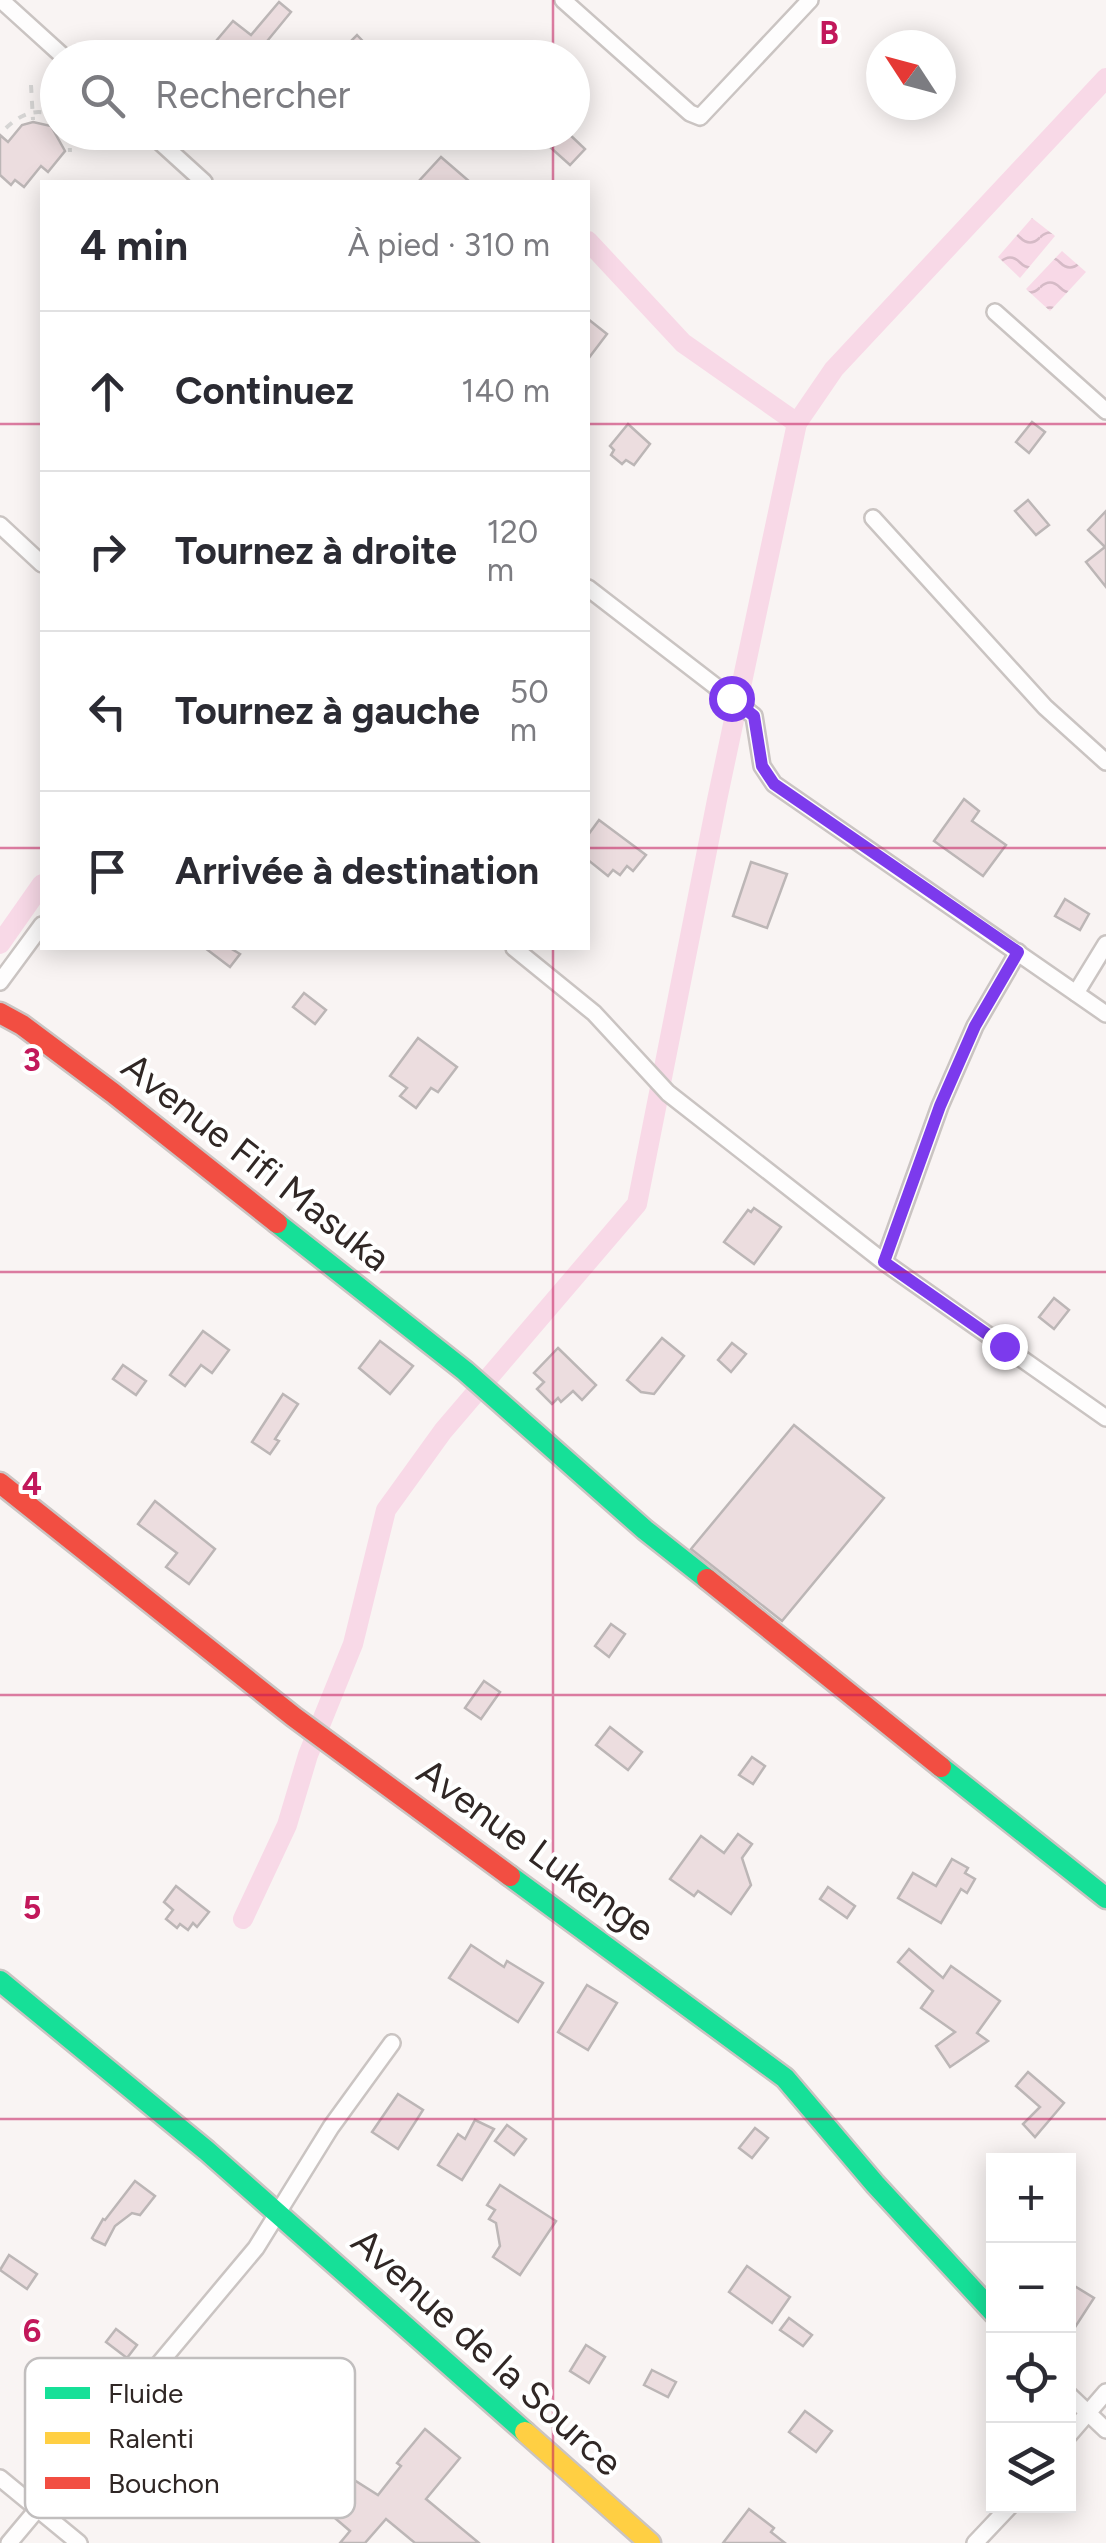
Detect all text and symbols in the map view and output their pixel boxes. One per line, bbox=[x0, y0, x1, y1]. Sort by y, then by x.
text: B bbox=[819, 14, 839, 52]
north arrow bbox=[866, 30, 956, 120]
search box bbox=[40, 40, 590, 150]
icon: search bbox=[75, 68, 130, 123]
text: Rechercher bbox=[155, 72, 350, 118]
text: 4 min bbox=[80, 220, 188, 271]
text: À pied · 310 m bbox=[348, 226, 550, 264]
icon: ahead bbox=[80, 364, 135, 419]
text: Continuez bbox=[175, 368, 354, 414]
text: 140 m bbox=[461, 372, 550, 410]
text: 120 m bbox=[487, 513, 538, 589]
icon: right bbox=[80, 524, 135, 579]
text: Tournez à droite bbox=[175, 528, 457, 574]
text: 50 m bbox=[510, 673, 549, 749]
route start bbox=[709, 676, 755, 722]
icon: left bbox=[80, 684, 135, 739]
text: Tournez à gauche bbox=[175, 688, 480, 734]
icon: arrive bbox=[80, 844, 135, 899]
text: Arrivée à destination bbox=[175, 848, 539, 894]
text: 3 bbox=[23, 1041, 41, 1079]
street label: Avenue Fifi Masuka bbox=[113, 1043, 399, 1281]
route end bbox=[982, 1324, 1028, 1370]
text: 4 bbox=[22, 1465, 42, 1503]
street label: Avenue Lukenge bbox=[408, 1749, 664, 1951]
text: 5 bbox=[23, 1889, 41, 1927]
map controls bbox=[986, 2153, 1076, 2513]
button: + bbox=[986, 2153, 1076, 2243]
street label: Avenue de la Source bbox=[342, 2218, 632, 2486]
button: − bbox=[986, 2243, 1076, 2333]
text: 6 bbox=[23, 2312, 41, 2350]
button: locate bbox=[986, 2333, 1076, 2423]
legend bbox=[25, 2358, 355, 2518]
text: Fluide bbox=[108, 2376, 183, 2410]
text: Ralenti bbox=[108, 2421, 194, 2455]
button: layers bbox=[986, 2423, 1076, 2513]
text: Bouchon bbox=[108, 2466, 220, 2500]

